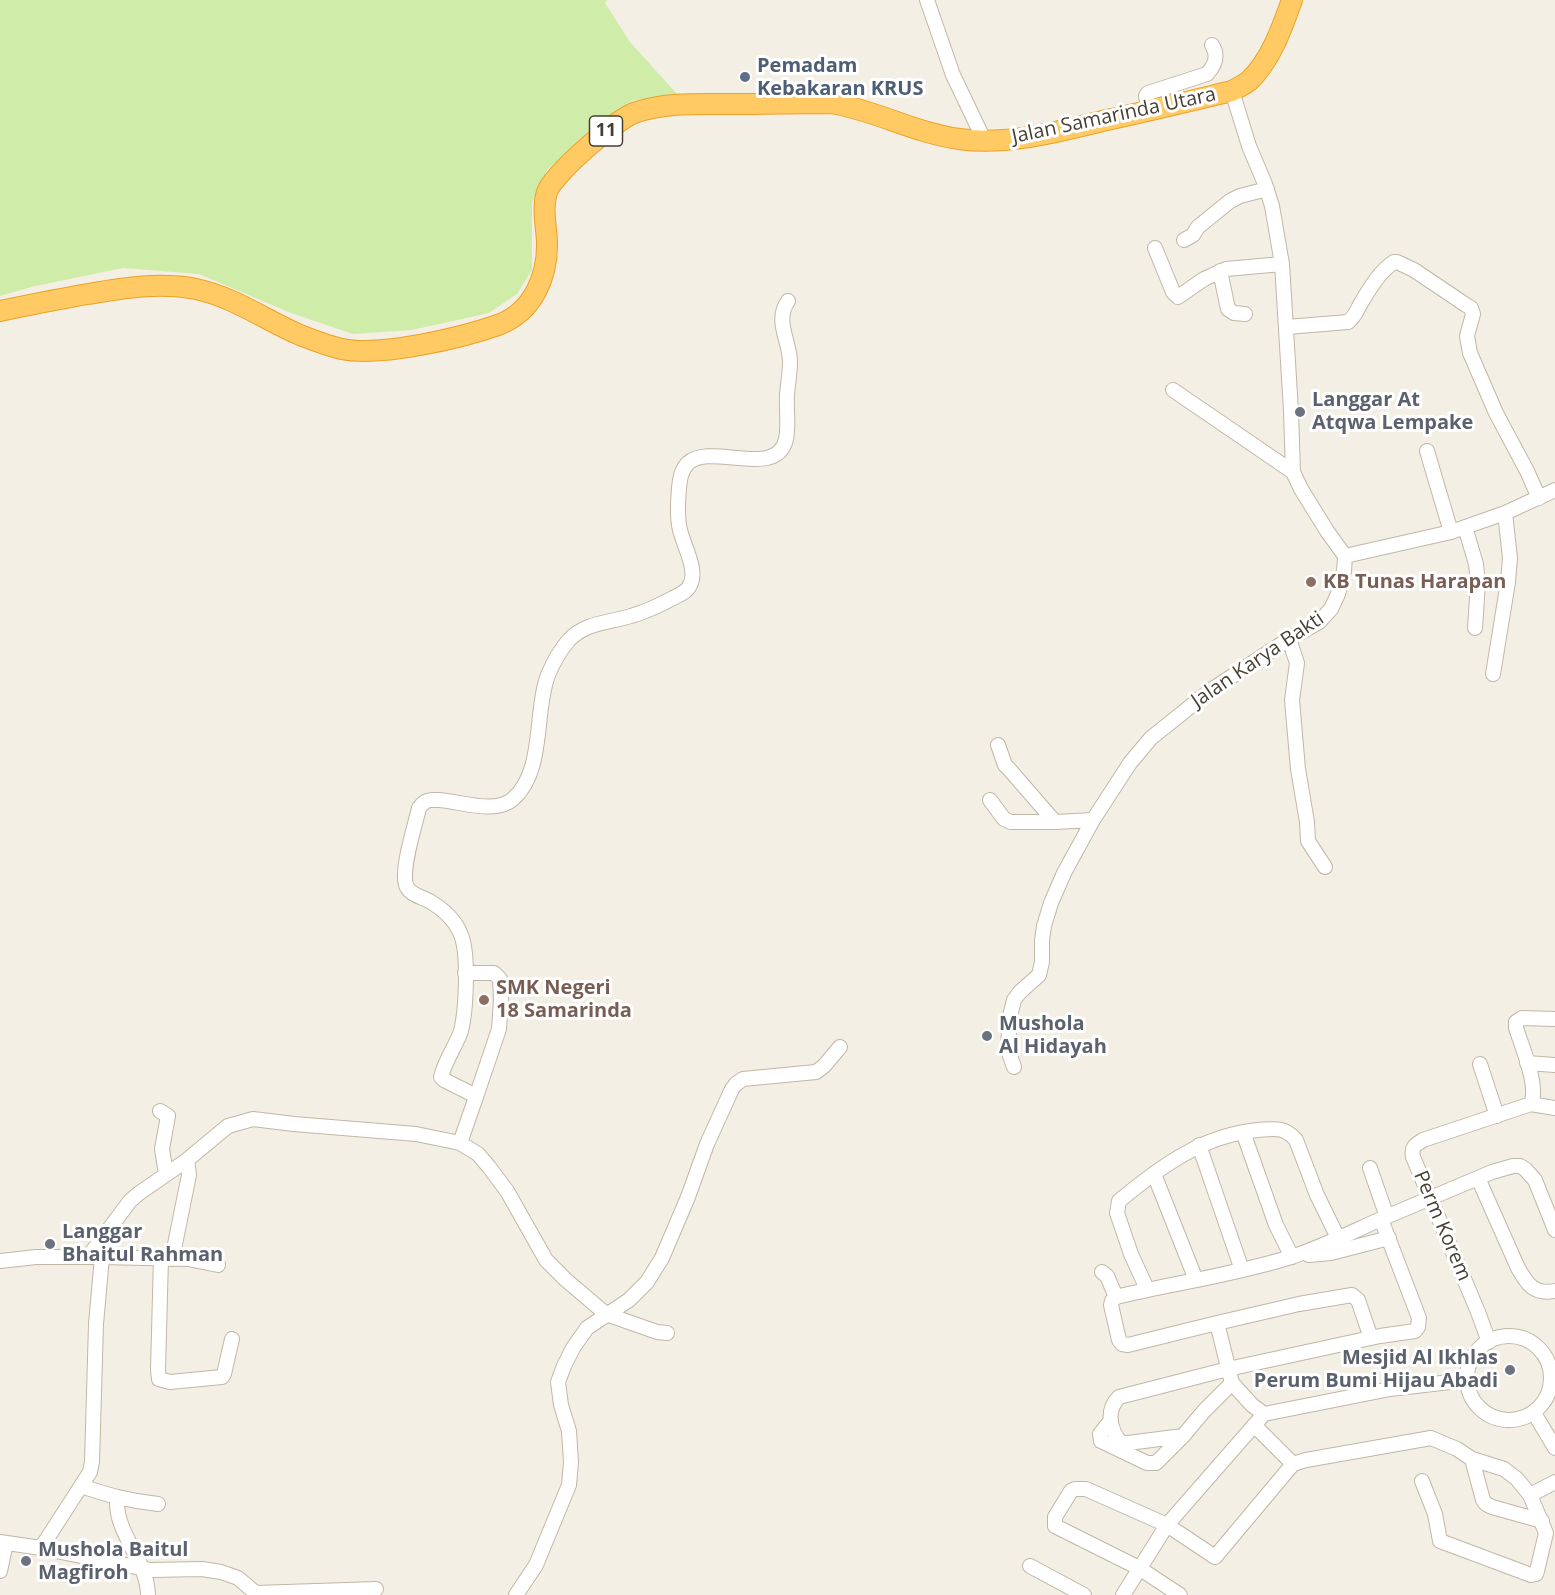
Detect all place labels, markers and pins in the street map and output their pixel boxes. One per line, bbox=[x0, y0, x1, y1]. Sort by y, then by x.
place label: Pemadam Kebakaran KRUS bbox=[757, 54, 923, 101]
marker: Pemadam Kebakaran KRUS bbox=[738, 70, 752, 84]
place label: Langgar At Atqwa Lempake bbox=[1312, 388, 1473, 435]
marker: Langgar At Atqwa Lempake bbox=[1293, 405, 1307, 419]
place label: KB Tunas Harapan bbox=[1323, 570, 1506, 594]
marker: KB Tunas Harapan bbox=[1304, 575, 1318, 589]
place label: SMK Negeri 18 Samarinda bbox=[496, 976, 632, 1023]
marker: SMK Negeri 18 Samarinda bbox=[477, 993, 491, 1007]
place label: Mushola Al Hidayah bbox=[999, 1012, 1107, 1059]
marker: Mushola Al Hidayah bbox=[980, 1029, 994, 1043]
place label: Langgar Bhaitul Rahman bbox=[62, 1220, 223, 1267]
marker: Langgar Bhaitul Rahman bbox=[43, 1237, 57, 1251]
place label: Mesjid Al Ikhlas Perum Bumi Hijau Abadi bbox=[1254, 1346, 1498, 1393]
marker: Mesjid Al Ikhlas Perum Bumi Hijau Abadi bbox=[1503, 1363, 1517, 1377]
place label: Mushola Baitul Magfiroh bbox=[38, 1538, 188, 1585]
marker: Mushola Baitul Magfiroh bbox=[19, 1554, 33, 1568]

